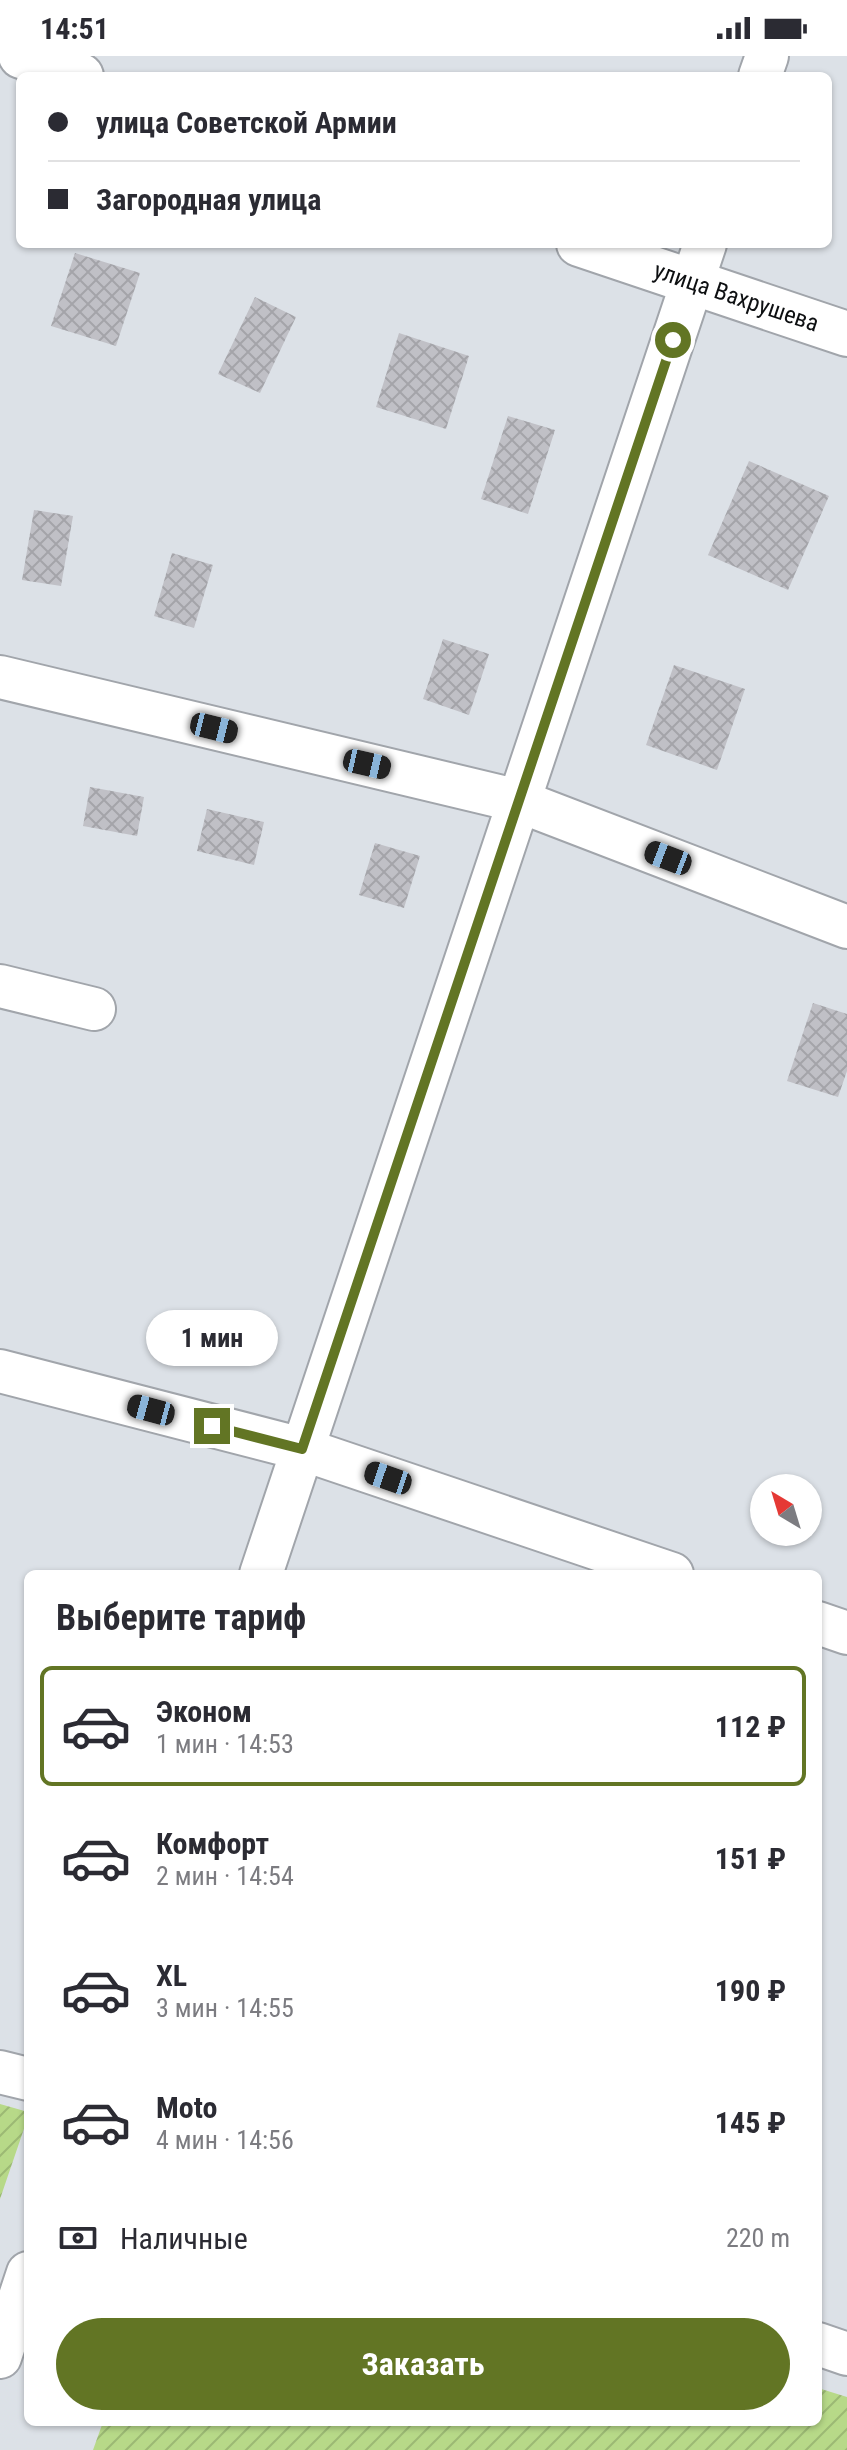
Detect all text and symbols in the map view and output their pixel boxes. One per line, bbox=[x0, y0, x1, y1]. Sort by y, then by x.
text: 14:51 bbox=[40, 11, 109, 46]
text: улица Советской Армии bbox=[96, 105, 397, 140]
text: Загородная улица bbox=[96, 182, 322, 217]
street label: улица Вахрушева bbox=[650, 256, 822, 338]
route start bbox=[655, 322, 691, 358]
car bbox=[188, 711, 240, 745]
car bbox=[341, 747, 393, 781]
car bbox=[641, 838, 695, 878]
callout: 1 мин bbox=[146, 1310, 278, 1366]
text: 1 мин bbox=[181, 1323, 243, 1353]
car bbox=[125, 1392, 177, 1428]
route end bbox=[194, 1408, 230, 1444]
car bbox=[361, 1459, 415, 1497]
north arrow bbox=[750, 1474, 822, 1546]
map controls bbox=[750, 1474, 822, 1546]
text: Выберите тариф bbox=[56, 1597, 306, 1639]
icon: car bbox=[60, 1690, 132, 1762]
text: Эконом bbox=[156, 1694, 252, 1729]
text: 112 ₽ bbox=[715, 1709, 786, 1744]
text: 1 мин · 14:53 bbox=[156, 1729, 294, 1759]
icon: car bbox=[60, 1822, 132, 1894]
text: Комфорт bbox=[156, 1826, 269, 1861]
text: 151 ₽ bbox=[715, 1841, 786, 1876]
text: 2 мин · 14:54 bbox=[156, 1861, 294, 1891]
icon: car bbox=[60, 1954, 132, 2026]
text: XL bbox=[156, 1958, 187, 1993]
text: 190 ₽ bbox=[715, 1973, 786, 2008]
text: 3 мин · 14:55 bbox=[156, 1993, 294, 2023]
icon: car bbox=[60, 2086, 132, 2158]
text: Moto bbox=[156, 2090, 217, 2125]
text: 145 ₽ bbox=[715, 2105, 786, 2140]
text: 4 мин · 14:56 bbox=[156, 2125, 294, 2155]
icon: cash bbox=[56, 2216, 100, 2260]
text: Наличные bbox=[120, 2221, 248, 2256]
text: 220 m bbox=[726, 2223, 790, 2253]
button: Заказать bbox=[56, 2318, 790, 2410]

